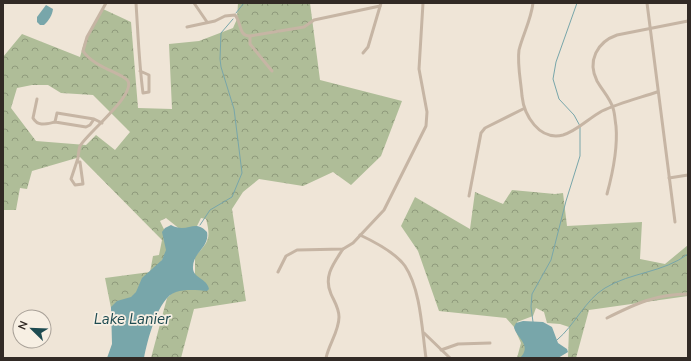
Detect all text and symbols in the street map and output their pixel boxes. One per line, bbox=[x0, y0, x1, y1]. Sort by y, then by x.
north arrow bbox=[12, 309, 52, 349]
water label: Lake Lanier bbox=[94, 309, 171, 329]
text: N bbox=[15, 319, 32, 332]

